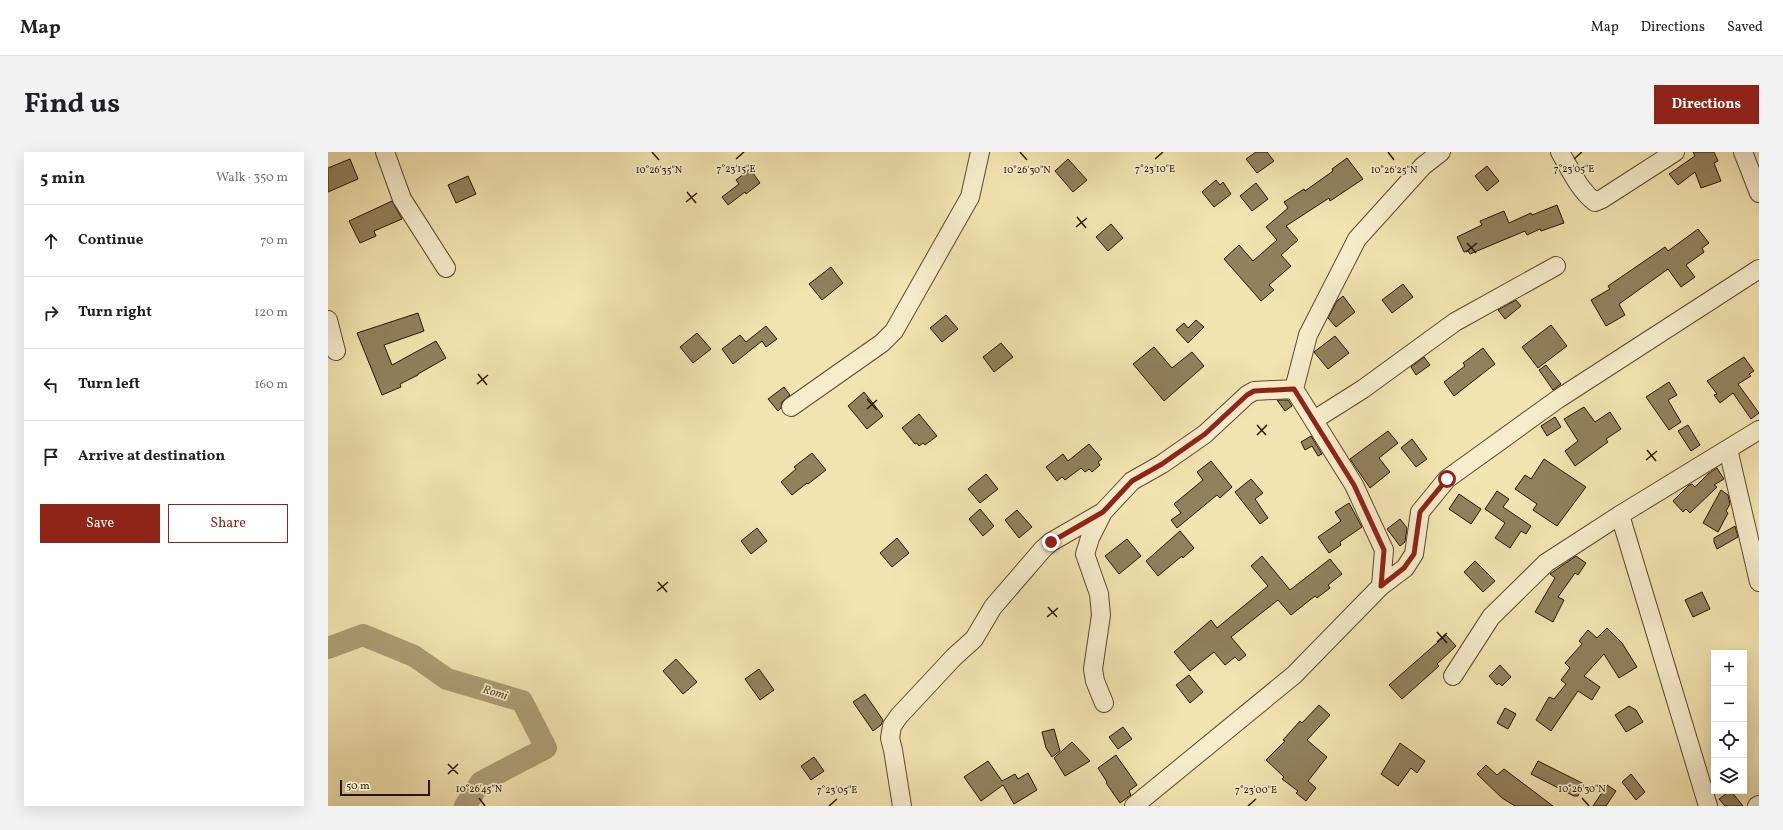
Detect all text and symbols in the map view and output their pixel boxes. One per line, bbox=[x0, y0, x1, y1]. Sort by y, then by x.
text: Map bbox=[20, 15, 61, 41]
text: Map bbox=[1591, 18, 1619, 37]
text: Directions bbox=[1641, 18, 1705, 37]
text: Saved bbox=[1727, 18, 1763, 37]
text: Find us bbox=[24, 85, 120, 124]
button: Directions bbox=[1654, 85, 1759, 124]
text: 7°23'15"E bbox=[717, 162, 755, 176]
text: 7°23'10"E bbox=[1135, 162, 1175, 176]
text: 7°23'05"E bbox=[1554, 162, 1594, 176]
text: 10°26'35"N bbox=[636, 163, 683, 177]
text: 10°26'30"N bbox=[1003, 163, 1051, 177]
text: 10°26'25"N bbox=[1371, 163, 1418, 177]
text: 5 min bbox=[40, 167, 85, 190]
text: Walk · 350 m bbox=[216, 169, 288, 187]
icon: ahead bbox=[40, 230, 62, 252]
text: Continue bbox=[78, 230, 143, 251]
text: 70 m bbox=[260, 232, 288, 250]
icon: right bbox=[40, 302, 62, 324]
text: Turn right bbox=[78, 302, 152, 323]
text: 120 m bbox=[254, 304, 288, 322]
icon: left bbox=[40, 374, 62, 396]
text: Turn left bbox=[78, 374, 140, 395]
text: 160 m bbox=[254, 376, 288, 394]
icon: arrive bbox=[40, 446, 62, 468]
text: Arrive at destination bbox=[78, 446, 225, 467]
route start bbox=[1438, 470, 1456, 488]
button: Save bbox=[40, 504, 160, 543]
button: Share bbox=[168, 504, 288, 543]
route end bbox=[1042, 533, 1060, 551]
map controls bbox=[1711, 650, 1747, 794]
button: + bbox=[1711, 650, 1747, 686]
water label: Romi bbox=[481, 682, 510, 705]
button: − bbox=[1711, 686, 1747, 722]
button: locate bbox=[1711, 722, 1747, 758]
button: layers bbox=[1711, 758, 1747, 794]
scale bar bbox=[340, 778, 430, 797]
text: 50 m bbox=[346, 779, 370, 794]
text: 10°26'45"N bbox=[456, 782, 503, 796]
text: 10°26'30"N bbox=[1558, 782, 1606, 796]
text: 7°23'05"E bbox=[817, 783, 857, 797]
text: 7°23'00"E bbox=[1235, 783, 1277, 797]

